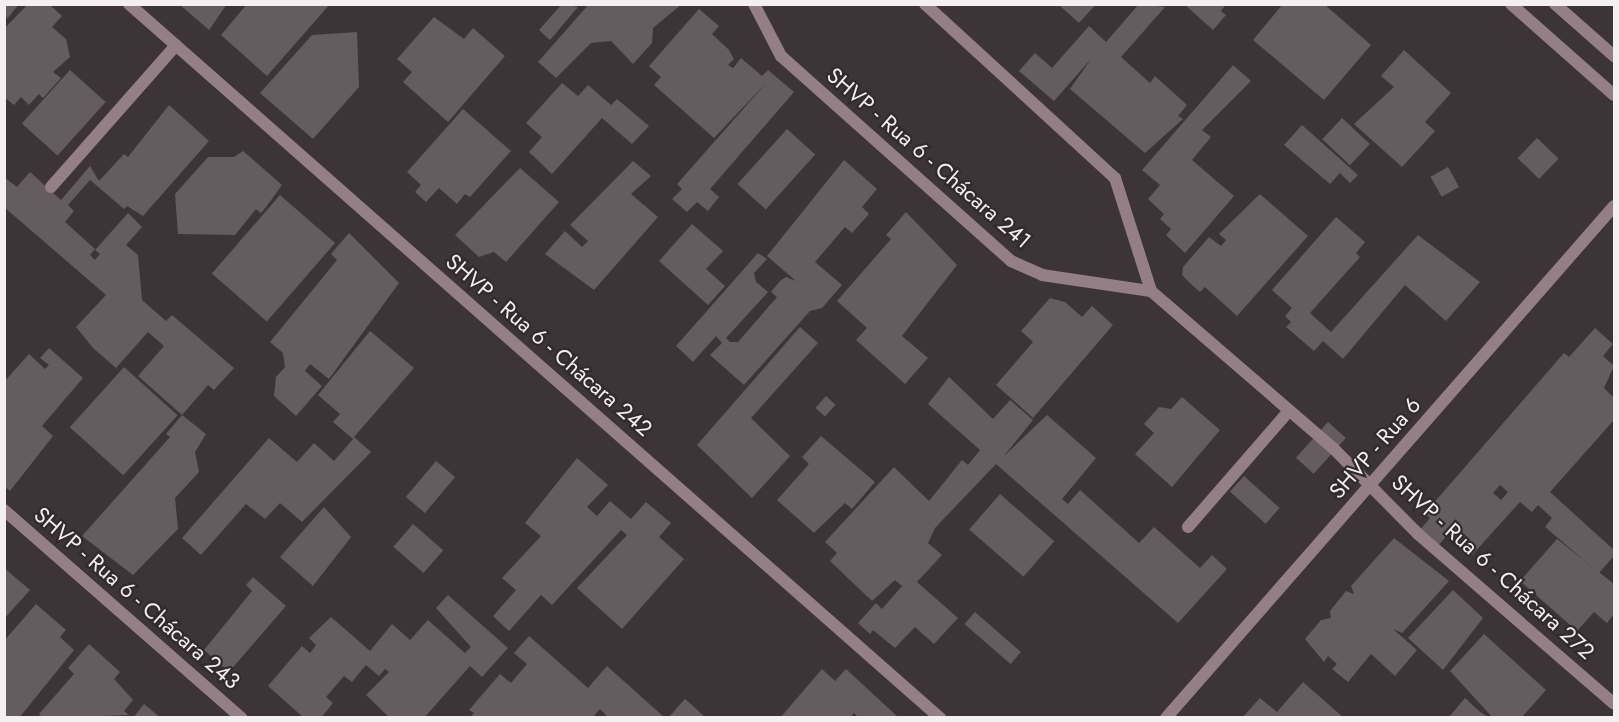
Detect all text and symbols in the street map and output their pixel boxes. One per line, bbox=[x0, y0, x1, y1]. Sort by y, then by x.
street label: SHVP - Rua 6 - Chácara 241 bbox=[821, 62, 1037, 254]
street label: SHVP - Rua 6 - Chácara 242 bbox=[440, 248, 658, 442]
street label: SHVP - Rua 6 bbox=[1324, 392, 1426, 504]
street label: SHVP - Rua 6 - Chácara 272 bbox=[1386, 469, 1600, 665]
street label: SHVP - Rua 6 - Chácara 243 bbox=[29, 501, 245, 695]

